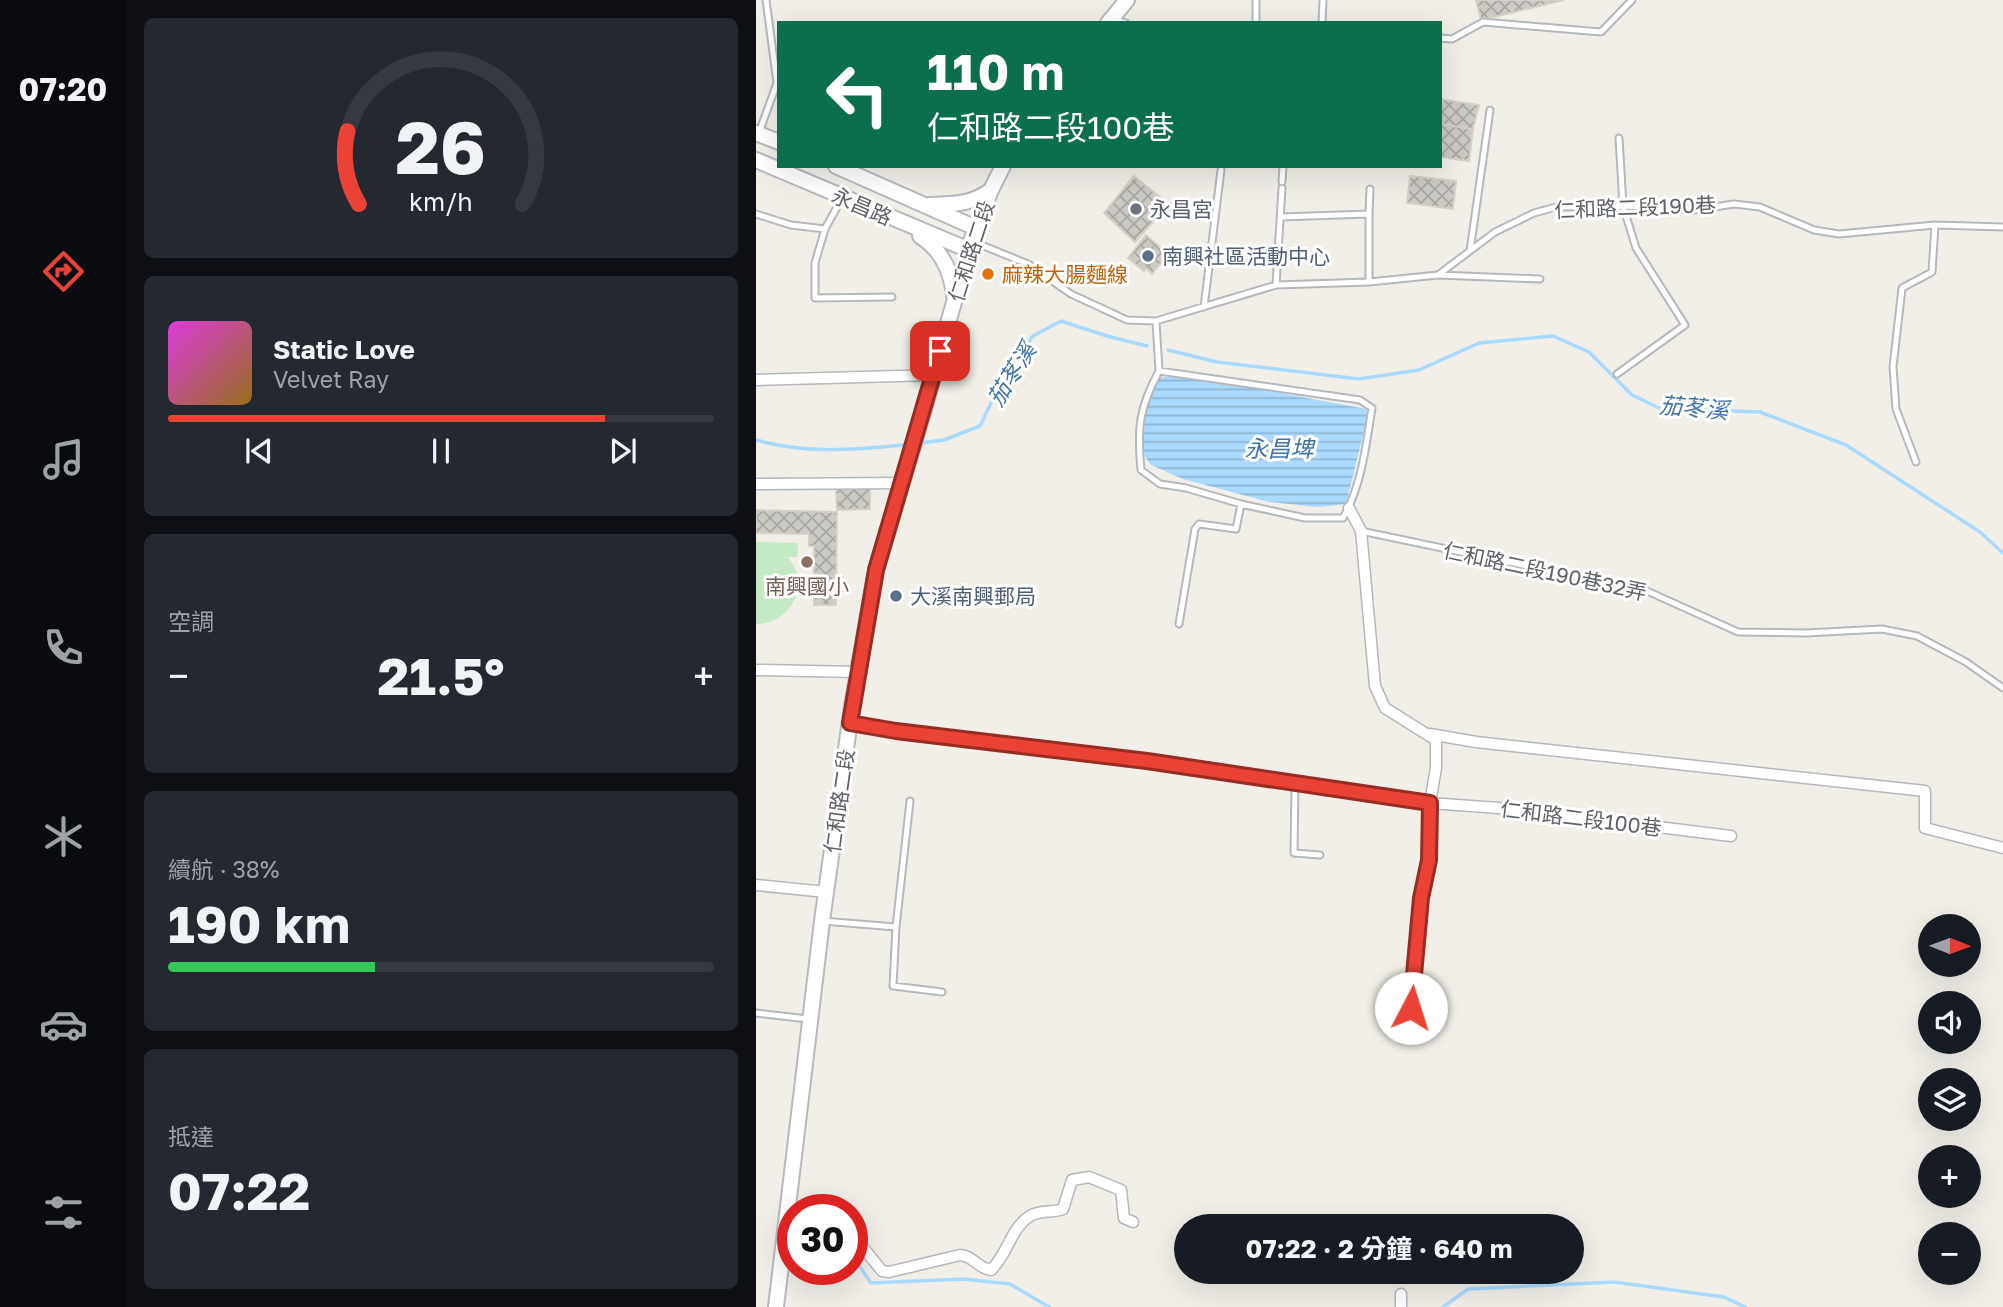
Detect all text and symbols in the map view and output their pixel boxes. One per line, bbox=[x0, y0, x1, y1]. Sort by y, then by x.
text: 110 m bbox=[927, 42, 1064, 101]
icon: left bbox=[812, 49, 903, 140]
text: 07:20 bbox=[19, 70, 107, 108]
text: 26 bbox=[396, 103, 486, 190]
text: 仁和路二段100巷 bbox=[927, 108, 1174, 146]
street label: 永昌路 bbox=[828, 182, 896, 230]
text: km/h bbox=[409, 186, 473, 217]
street label: 仁和路二段190巷 bbox=[1554, 191, 1716, 223]
place label: 永昌宮 bbox=[1150, 196, 1213, 222]
street label: 仁和路二段 bbox=[942, 197, 1000, 305]
marker: 永昌宮 bbox=[1128, 201, 1144, 217]
place label: 南興社區活動中心 bbox=[1162, 243, 1330, 269]
icon: directions bbox=[39, 247, 88, 296]
marker: 南興社區活動中心 bbox=[1140, 248, 1156, 264]
place label: 麻辣大腸麵線 bbox=[1002, 261, 1128, 287]
marker: 麻辣大腸麵線 bbox=[980, 266, 996, 282]
pin bbox=[910, 321, 970, 381]
icon: arrive bbox=[921, 332, 959, 370]
text: Static Love bbox=[273, 334, 415, 365]
water label: 茄苳溪 bbox=[981, 335, 1043, 411]
text: Velvet Ray bbox=[273, 365, 389, 393]
water label: 茄苳溪 bbox=[1658, 390, 1733, 424]
icon: previous bbox=[240, 432, 278, 470]
icon: pause bbox=[422, 432, 460, 470]
icon: next bbox=[604, 432, 642, 470]
water label: 永昌埤 bbox=[1245, 434, 1317, 462]
icon: music bbox=[39, 435, 88, 484]
street label: 仁和路二段190巷32弄 bbox=[1441, 537, 1649, 605]
marker: 南興國小 bbox=[799, 554, 815, 570]
place label: 南興國小 bbox=[765, 573, 849, 599]
place label: 大溪南興郵局 bbox=[910, 583, 1036, 609]
marker: 大溪南興郵局 bbox=[888, 588, 904, 604]
text: 空調 bbox=[168, 607, 214, 635]
icon: phone bbox=[39, 623, 88, 672]
text: 21.5° bbox=[377, 644, 505, 706]
text: − bbox=[168, 653, 189, 698]
text: + bbox=[693, 653, 714, 698]
street label: 仁和路二段 bbox=[819, 747, 859, 855]
street label: 仁和路二段100巷 bbox=[1499, 795, 1663, 841]
icon: climate bbox=[39, 812, 88, 861]
text: 續航 · 38% bbox=[168, 855, 279, 883]
text: 190 km bbox=[168, 892, 350, 954]
north arrow bbox=[1918, 914, 1981, 976]
map controls bbox=[1918, 914, 1981, 1285]
position arrow bbox=[1374, 971, 1448, 1045]
button: sound bbox=[1918, 991, 1981, 1054]
icon: car bbox=[39, 1000, 88, 1049]
button: layers bbox=[1918, 1068, 1981, 1131]
text: 抵達 bbox=[168, 1122, 214, 1150]
button: + bbox=[1918, 1145, 1981, 1208]
text: 07:22 bbox=[168, 1159, 310, 1221]
icon: filters bbox=[39, 1188, 88, 1237]
speed limit sign: 30 bbox=[777, 1194, 868, 1285]
button: − bbox=[1918, 1222, 1981, 1285]
text: 07:22 · 2 分鐘 · 640 m bbox=[1245, 1233, 1513, 1264]

